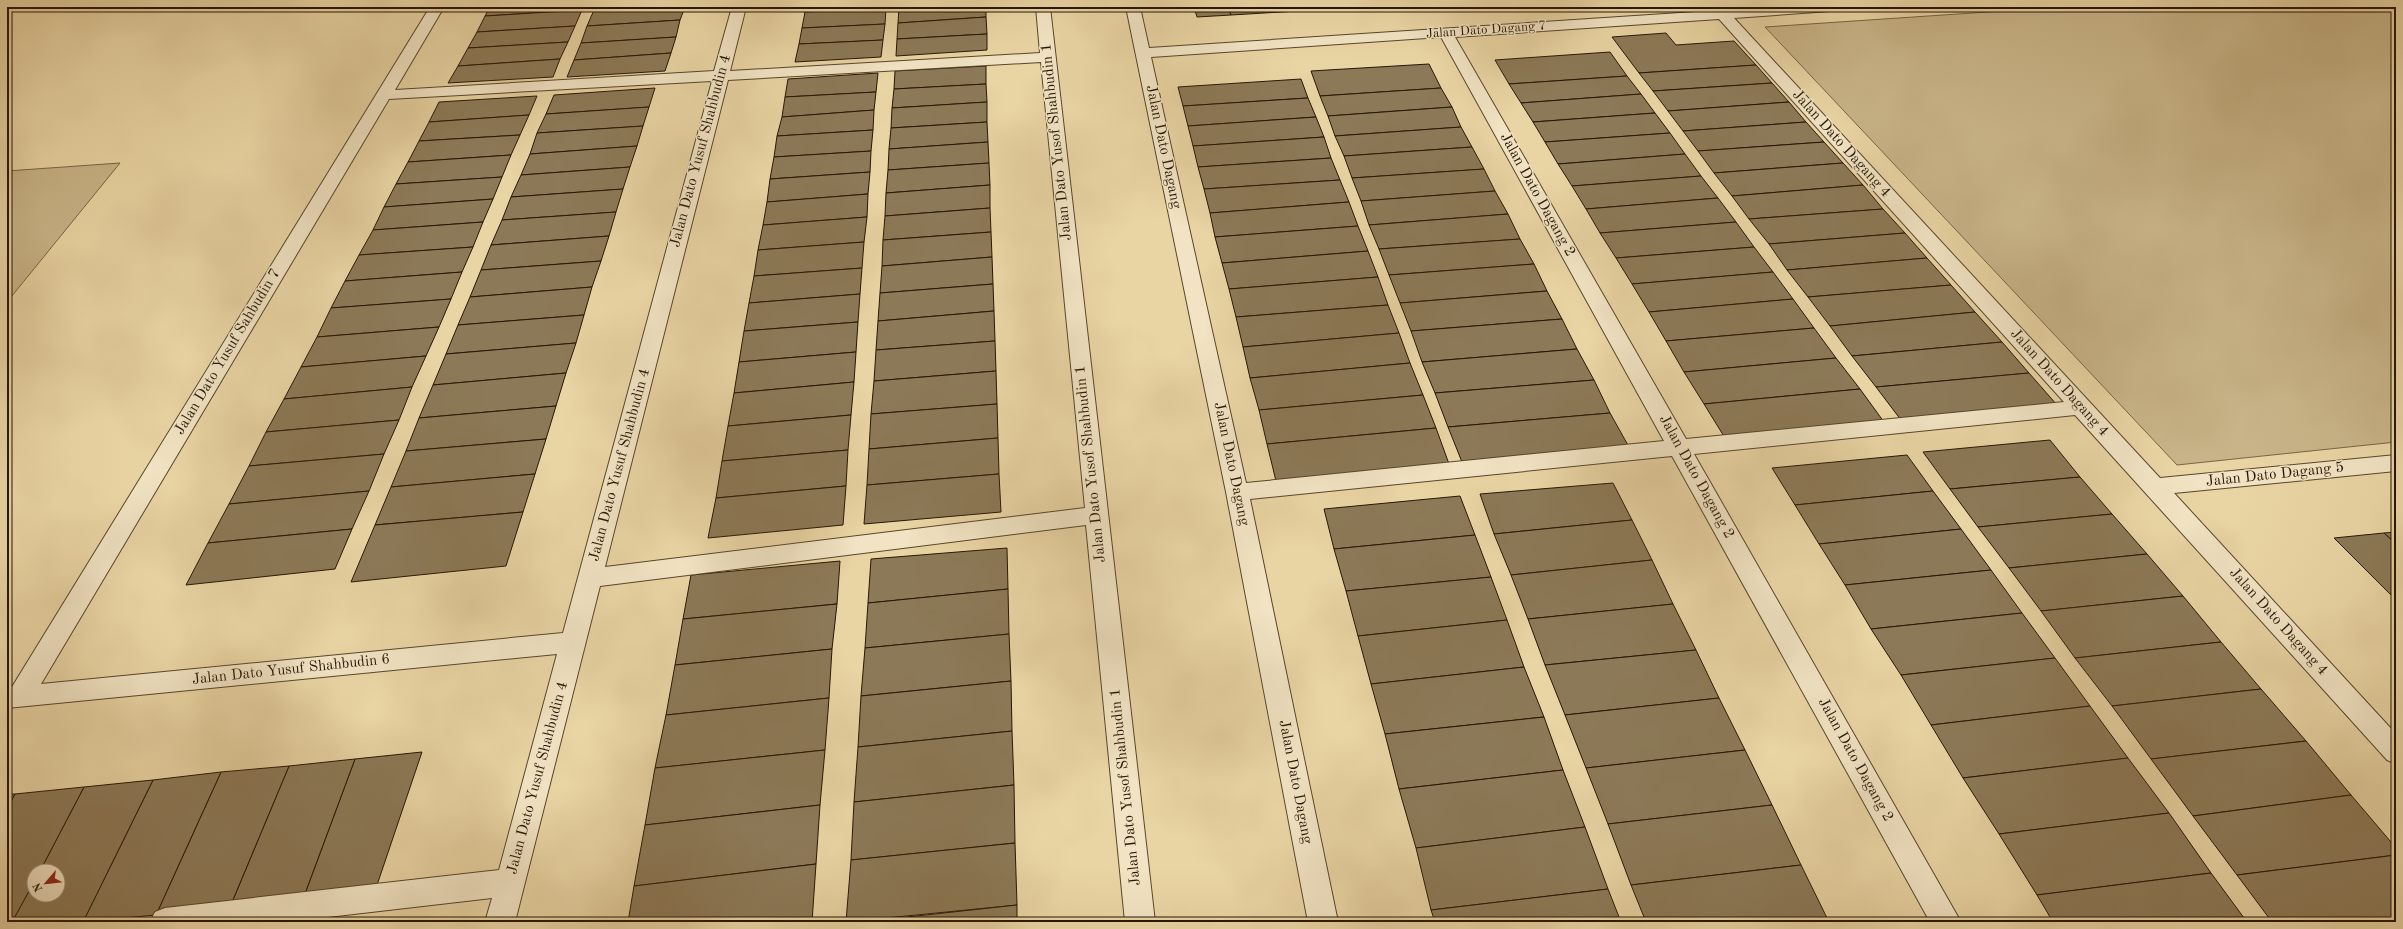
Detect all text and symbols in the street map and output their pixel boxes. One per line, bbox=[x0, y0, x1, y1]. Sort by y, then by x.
street label: Jalan Dato Dagang 7 bbox=[1425, 19, 1547, 41]
street label: Jalan Dato Yusof Shahbudin 1 bbox=[1039, 43, 1075, 241]
street label: Jalan Dato Yusuf Shahbudin 4 bbox=[668, 53, 734, 249]
street label: Jalan Dato Dagang bbox=[1143, 84, 1183, 210]
street label: Jalan Dato Dagang 4 bbox=[1789, 87, 1893, 201]
street label: Jalan Dato Dagang 2 bbox=[1497, 131, 1577, 259]
street label: Jalan Dato Yusuf Sahbudin 7 bbox=[172, 266, 284, 438]
street label: Jalan Dato Dagang 4 bbox=[2007, 326, 2111, 440]
street label: Jalan Dato Yusof Shahbudin 1 bbox=[1073, 365, 1109, 563]
street label: Jalan Dato Yusuf Shahbudin 4 bbox=[587, 367, 653, 563]
street label: Jalan Dato Dagang bbox=[1211, 401, 1251, 527]
street label: Jalan Dato Dagang 2 bbox=[1656, 413, 1736, 541]
street label: Jalan Dato Dagang 5 bbox=[2205, 460, 2345, 490]
street label: Jalan Dato Dagang 4 bbox=[2226, 565, 2330, 679]
street label: Jalan Dato Yusuf Shahbudin 6 bbox=[191, 652, 391, 688]
street label: Jalan Dato Yusuf Shahbudin 4 bbox=[505, 680, 571, 876]
street label: Jalan Dato Yusof Shahbudin 1 bbox=[1108, 688, 1144, 886]
street label: Jalan Dato Dagang 2 bbox=[1815, 696, 1895, 824]
street label: Jalan Dato Dagang bbox=[1276, 719, 1314, 845]
north arrow bbox=[26, 863, 66, 903]
text: N bbox=[31, 880, 45, 893]

